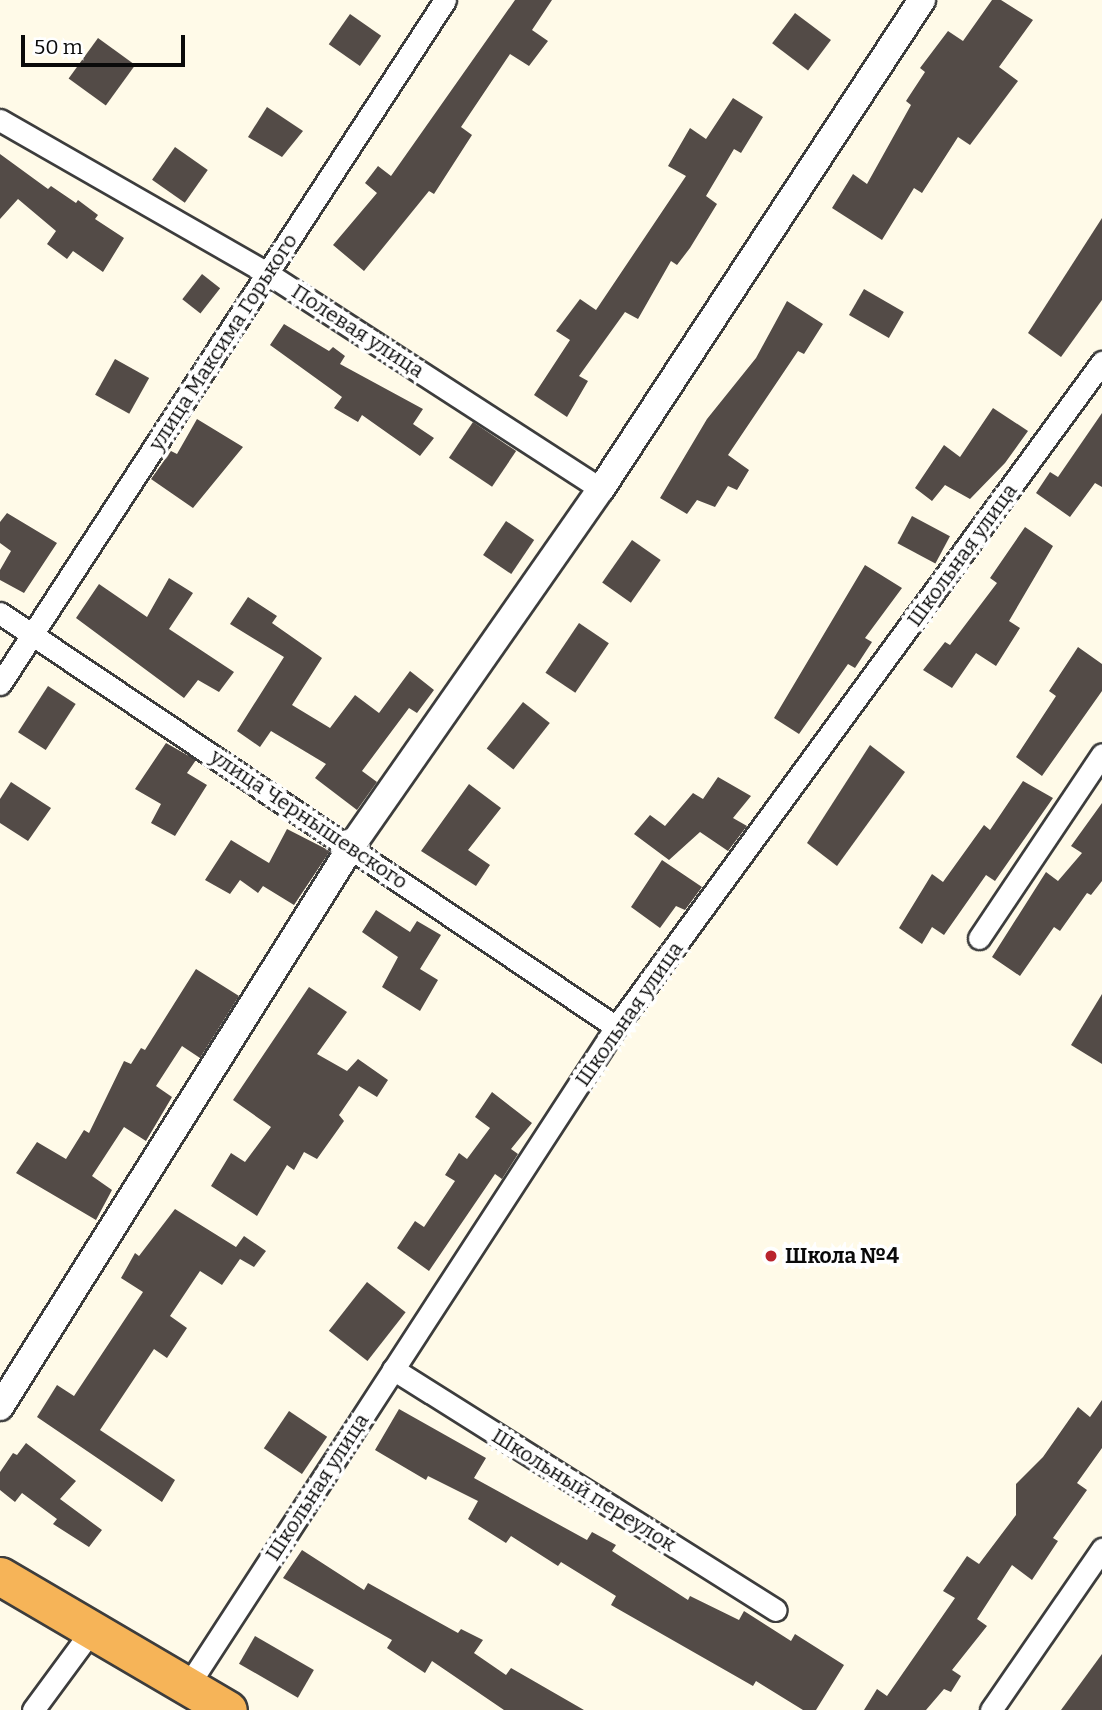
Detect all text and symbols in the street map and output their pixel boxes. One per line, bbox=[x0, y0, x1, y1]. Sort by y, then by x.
scale bar bbox=[24, 21, 189, 65]
text: 50 m bbox=[34, 34, 83, 60]
street label: улица Максима Горького bbox=[143, 229, 303, 455]
street label: Полевая улица bbox=[287, 279, 429, 383]
street label: Школьная улица bbox=[902, 479, 1022, 631]
street label: улица Чернышевского bbox=[206, 744, 412, 894]
street label: Школьная улица bbox=[570, 937, 688, 1091]
place label: Школа №4 bbox=[785, 1243, 899, 1269]
marker: Школа №4 bbox=[763, 1248, 779, 1264]
street label: Школьная улица bbox=[260, 1409, 374, 1565]
street label: Школьный переулок bbox=[487, 1423, 681, 1557]

